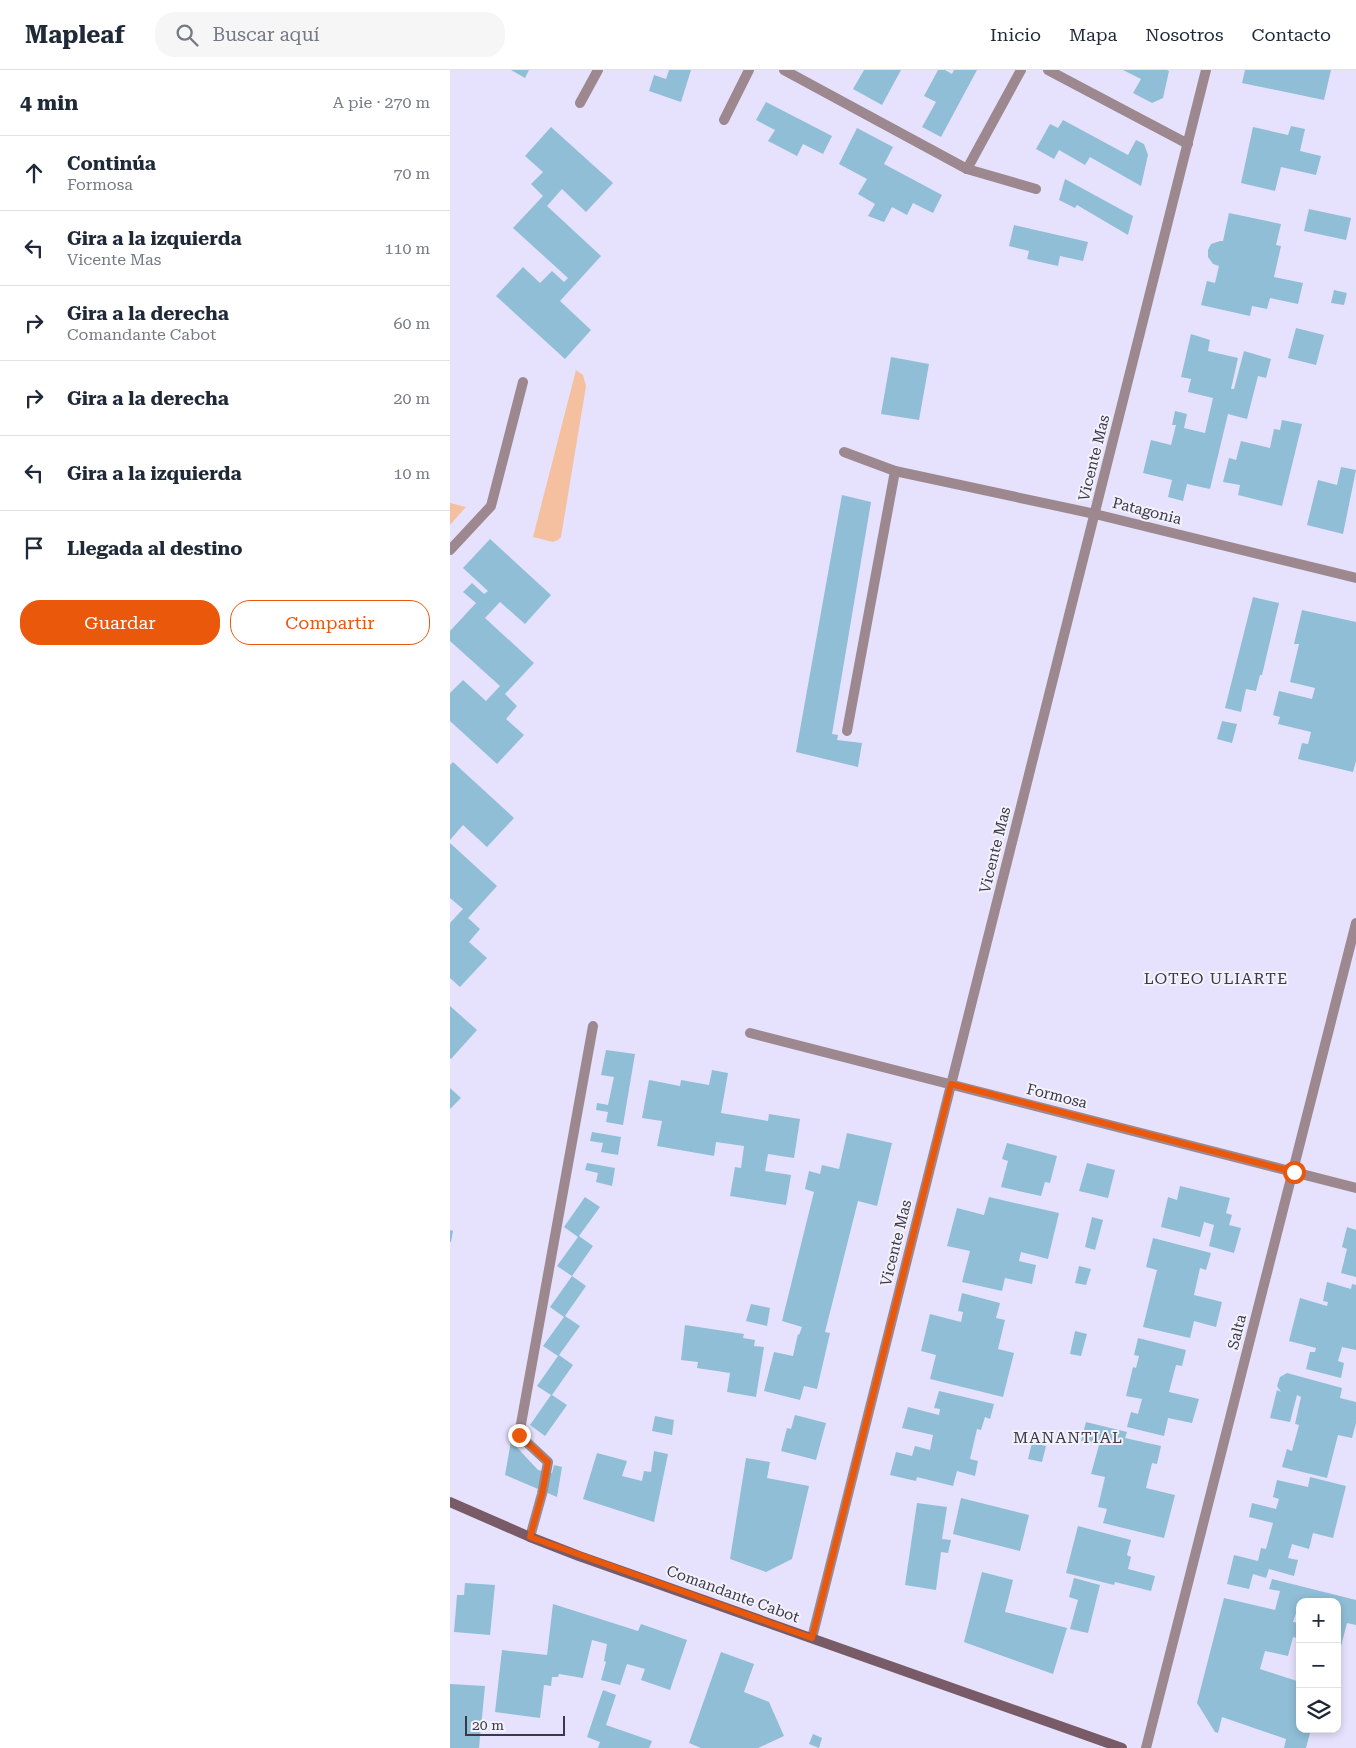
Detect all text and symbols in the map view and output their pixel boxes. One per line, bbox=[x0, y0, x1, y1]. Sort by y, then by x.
search box bbox=[155, 12, 505, 57]
text: Mapleaf bbox=[25, 21, 125, 49]
icon: search bbox=[173, 21, 201, 49]
text: Buscar aquí bbox=[213, 23, 320, 46]
text: Inicio bbox=[990, 24, 1041, 45]
text: Mapa bbox=[1069, 24, 1117, 45]
text: Nosotros bbox=[1145, 24, 1223, 45]
text: Contacto bbox=[1251, 24, 1331, 45]
text: 4 min bbox=[20, 91, 78, 115]
text: A pie · 270 m bbox=[333, 93, 430, 112]
text: Continúa bbox=[67, 152, 156, 175]
icon: ahead bbox=[20, 159, 48, 187]
text: 70 m bbox=[393, 164, 430, 183]
text: Formosa bbox=[67, 175, 133, 194]
text: Gira a la izquierda bbox=[67, 227, 242, 250]
icon: left bbox=[20, 234, 48, 262]
text: 110 m bbox=[384, 239, 430, 258]
text: Vicente Mas bbox=[67, 250, 161, 269]
text: Gira a la derecha bbox=[67, 302, 229, 325]
icon: right bbox=[20, 309, 48, 337]
text: 60 m bbox=[393, 314, 430, 333]
text: Comandante Cabot bbox=[67, 325, 216, 344]
icon: right bbox=[20, 384, 48, 412]
text: Gira a la derecha bbox=[67, 387, 229, 410]
text: 20 m bbox=[393, 389, 430, 408]
street label: Vicente Mas bbox=[1075, 413, 1113, 503]
icon: left bbox=[20, 459, 48, 487]
text: Gira a la izquierda bbox=[67, 462, 242, 485]
text: 10 m bbox=[393, 464, 430, 483]
street label: Patagonia bbox=[1110, 494, 1184, 528]
icon: arrive bbox=[20, 534, 48, 562]
text: Llegada al destino bbox=[67, 537, 243, 560]
button: Guardar bbox=[20, 600, 220, 645]
button: Compartir bbox=[230, 600, 430, 645]
street label: Vicente Mas bbox=[976, 805, 1014, 895]
district label: LOTEO ULIARTE bbox=[1144, 969, 1288, 988]
street label: Formosa bbox=[1025, 1080, 1089, 1112]
route start bbox=[1283, 1161, 1306, 1184]
street label: Vicente Mas bbox=[877, 1198, 915, 1288]
street label: Salta bbox=[1224, 1312, 1250, 1352]
route end bbox=[508, 1424, 531, 1447]
district label: MANANTIAL bbox=[1013, 1428, 1123, 1447]
street label: Comandante Cabot bbox=[664, 1562, 802, 1626]
map controls bbox=[1296, 1598, 1341, 1733]
button: + bbox=[1296, 1598, 1341, 1643]
button: − bbox=[1296, 1643, 1341, 1688]
button: layers bbox=[1296, 1688, 1341, 1733]
scale bar bbox=[465, 1713, 565, 1736]
text: 20 m bbox=[472, 1717, 504, 1733]

